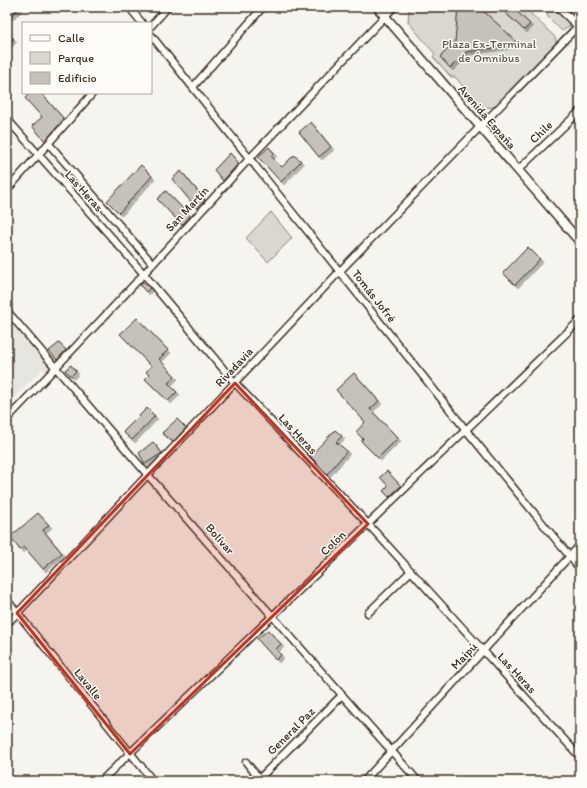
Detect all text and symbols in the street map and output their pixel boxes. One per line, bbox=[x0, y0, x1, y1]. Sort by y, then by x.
legend bbox=[22, 22, 152, 94]
text: Calle bbox=[58, 31, 85, 45]
park label: Plaza Ex-Terminal de Ómnibus bbox=[442, 37, 537, 65]
text: Parque bbox=[58, 51, 94, 65]
text: Edificio bbox=[58, 71, 97, 85]
street label: Avenida España bbox=[455, 82, 519, 152]
street label: Chile bbox=[527, 118, 556, 146]
street label: Las Heras bbox=[62, 168, 106, 214]
street label: San Martín bbox=[162, 183, 212, 235]
street label: Tomás Jofré bbox=[349, 267, 399, 325]
street label: Rivadavia bbox=[212, 344, 256, 390]
street label: Las Heras bbox=[276, 411, 320, 457]
street label: Bolívar bbox=[203, 521, 237, 558]
street label: Colón bbox=[317, 527, 349, 558]
street label: Maipú bbox=[448, 639, 480, 672]
street label: Las Heras bbox=[495, 650, 539, 696]
street label: Lavalle bbox=[71, 665, 105, 703]
street label: General Paz bbox=[264, 704, 318, 758]

